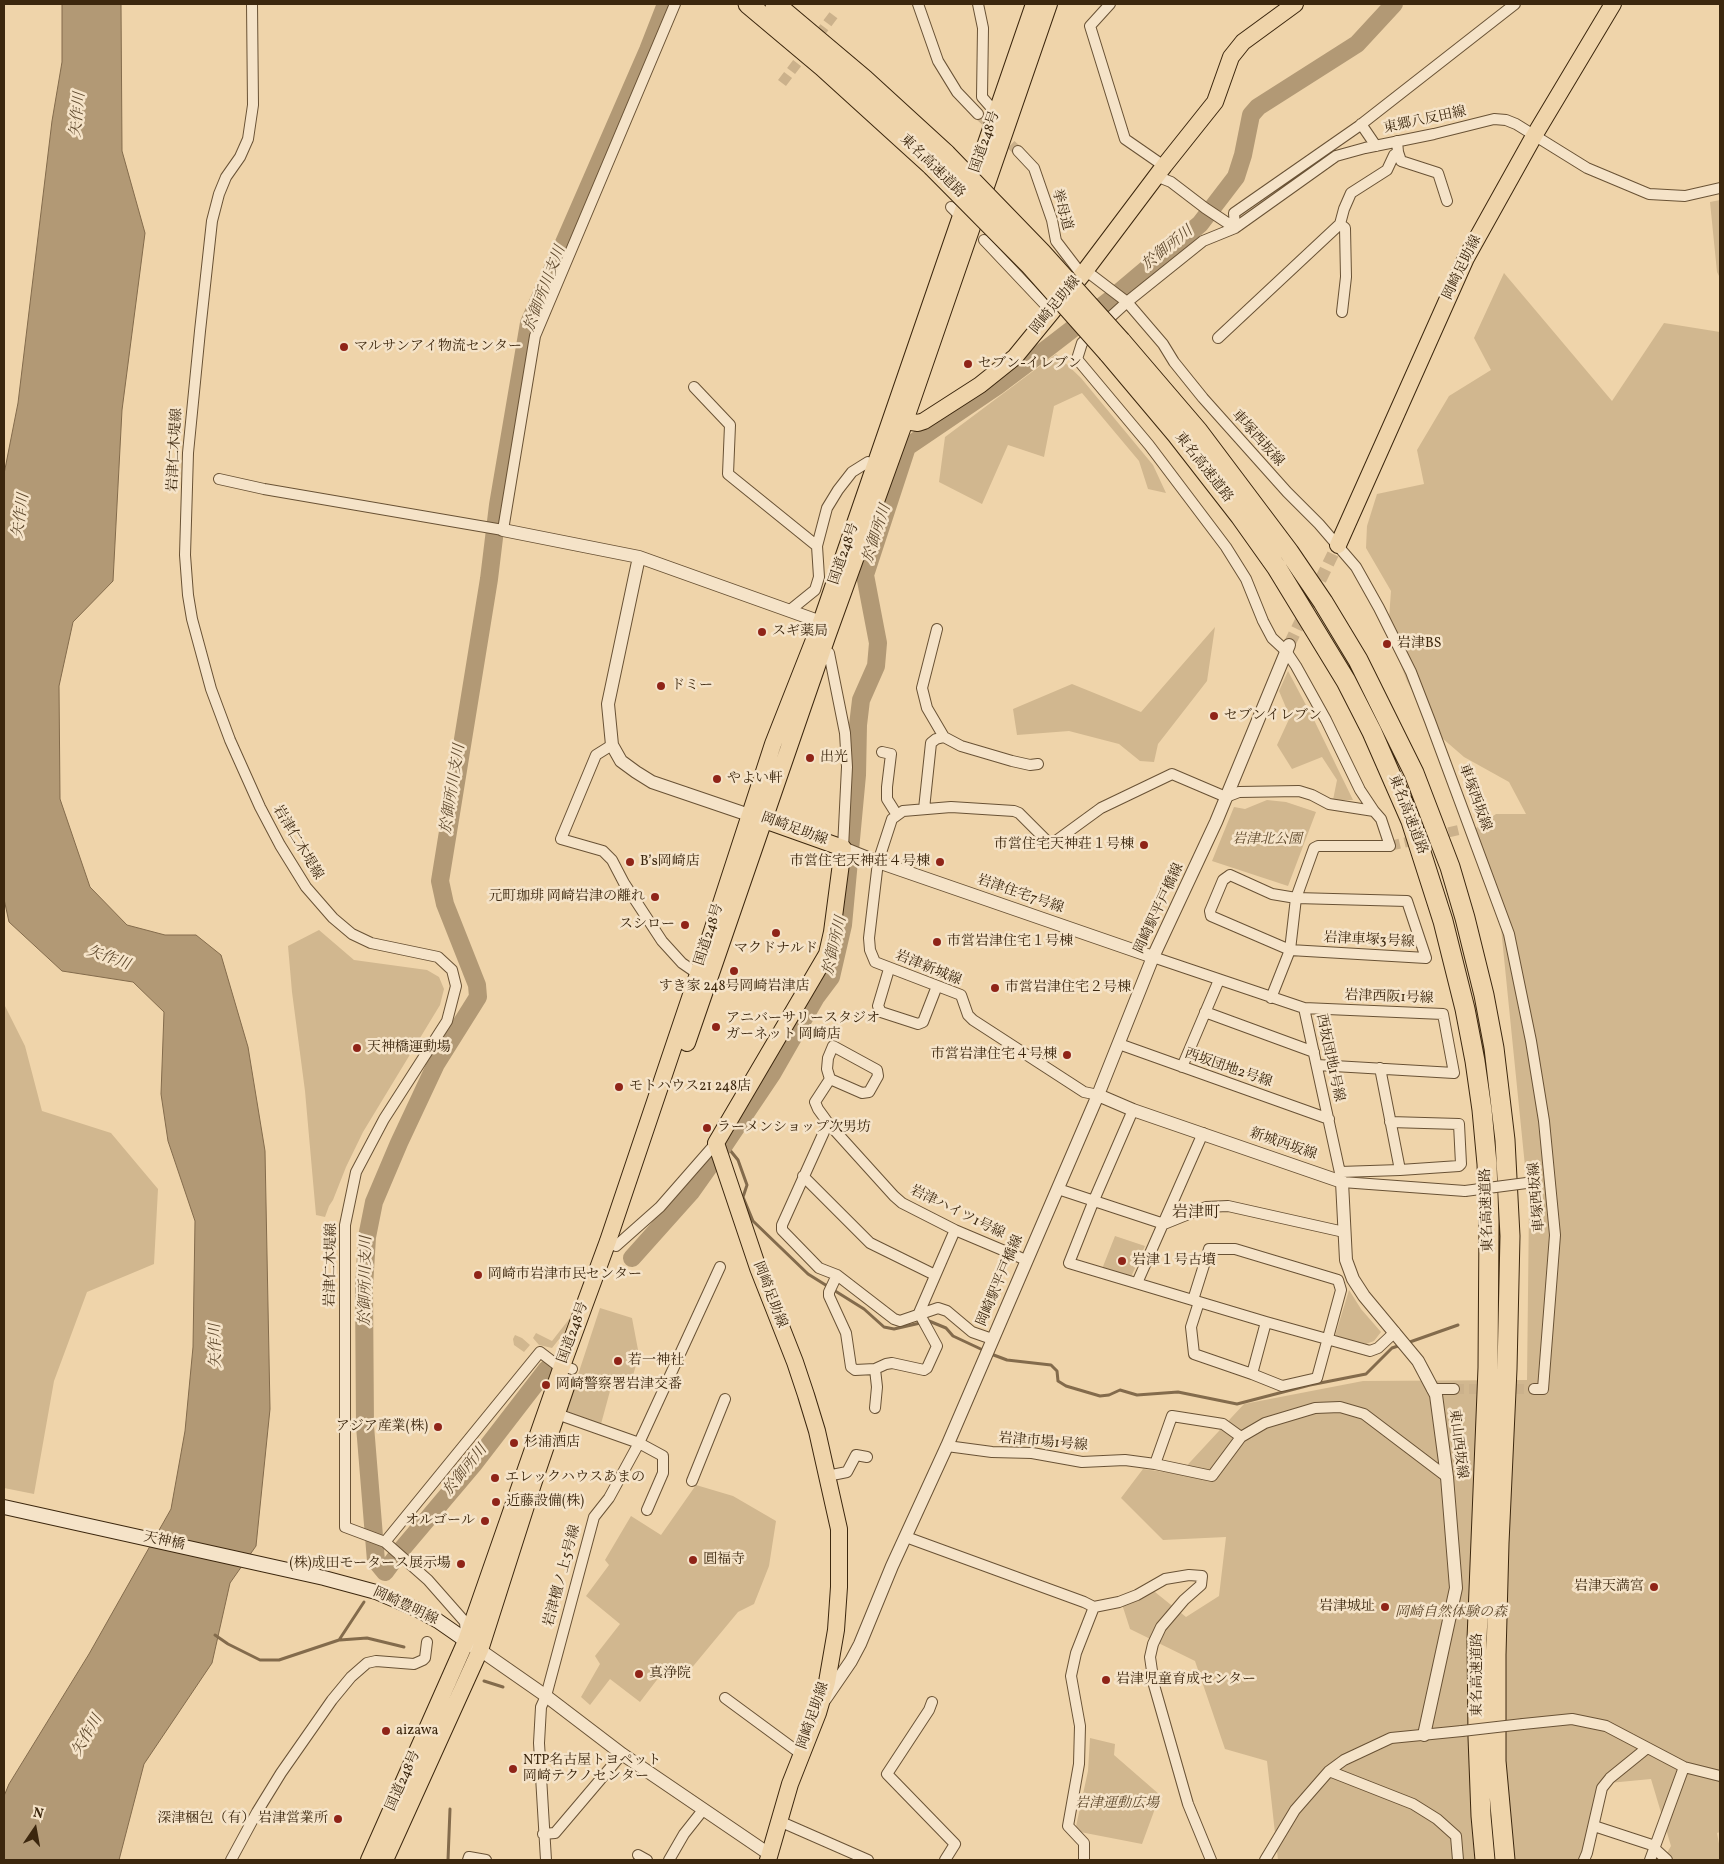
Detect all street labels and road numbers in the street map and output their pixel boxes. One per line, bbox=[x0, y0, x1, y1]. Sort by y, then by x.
street label: 東郷八反田線 bbox=[1382, 104, 1468, 138]
street label: 国道248号 bbox=[968, 109, 1004, 175]
street label: 東名高速道路 bbox=[896, 132, 968, 202]
street label: 挙母道 bbox=[1047, 187, 1075, 233]
street label: 岡崎足助線 bbox=[1440, 233, 1486, 303]
street label: 岡崎足助線 bbox=[1027, 274, 1085, 338]
street label: 車塚西坂線 bbox=[1227, 407, 1287, 471]
street label: 岩津仁木堤線 bbox=[165, 408, 187, 492]
street label: 東名高速道路 bbox=[1171, 430, 1235, 506]
street label: 国道248号 bbox=[827, 521, 863, 587]
street label: 車塚西坂線 bbox=[1454, 762, 1494, 834]
street label: 東名高速道路 bbox=[1384, 773, 1430, 857]
street label: 岩津仁木堤線 bbox=[268, 803, 326, 883]
street label: 岡崎足助線 bbox=[758, 810, 830, 850]
street label: 岡崎駅平戸橋線 bbox=[1132, 861, 1188, 957]
street label: 岩津住宅7号線 bbox=[974, 872, 1066, 918]
street label: 国道248号 bbox=[692, 902, 728, 968]
street label: 岩津車塚3号線 bbox=[1323, 930, 1415, 952]
street label: 岩津新城線 bbox=[892, 948, 964, 990]
street label: 岩津西阪1号線 bbox=[1344, 988, 1434, 1008]
street label: 西坂団地1号線 bbox=[1311, 1013, 1347, 1103]
street label: 西坂団地2号線 bbox=[1182, 1046, 1274, 1092]
street label: 新城西坂線 bbox=[1247, 1126, 1319, 1164]
street label: 車塚西坂線 bbox=[1527, 1161, 1549, 1233]
street label: 東名高速道路 bbox=[1478, 1168, 1498, 1252]
street label: 岩津ハイツ1号線 bbox=[907, 1183, 1007, 1243]
street label: 岩津仁木堤線 bbox=[323, 1223, 341, 1307]
street label: 岡崎駅平戸橋線 bbox=[974, 1233, 1028, 1329]
street label: 岡崎足助線 bbox=[749, 1259, 789, 1331]
street label: 国道248号 bbox=[555, 1300, 593, 1366]
street label: 東山西坂線 bbox=[1444, 1408, 1470, 1480]
street label: 岩津市場1号線 bbox=[998, 1431, 1088, 1455]
street label: 岩津檀ノ上5号線 bbox=[541, 1523, 585, 1629]
street label: 天神橋 bbox=[142, 1529, 186, 1555]
street label: 岡崎豊明線 bbox=[370, 1585, 440, 1629]
street label: 東名高速道路 bbox=[1470, 1633, 1486, 1717]
street label: 岡崎足助線 bbox=[795, 1680, 833, 1752]
street label: 国道248号 bbox=[383, 1748, 425, 1814]

